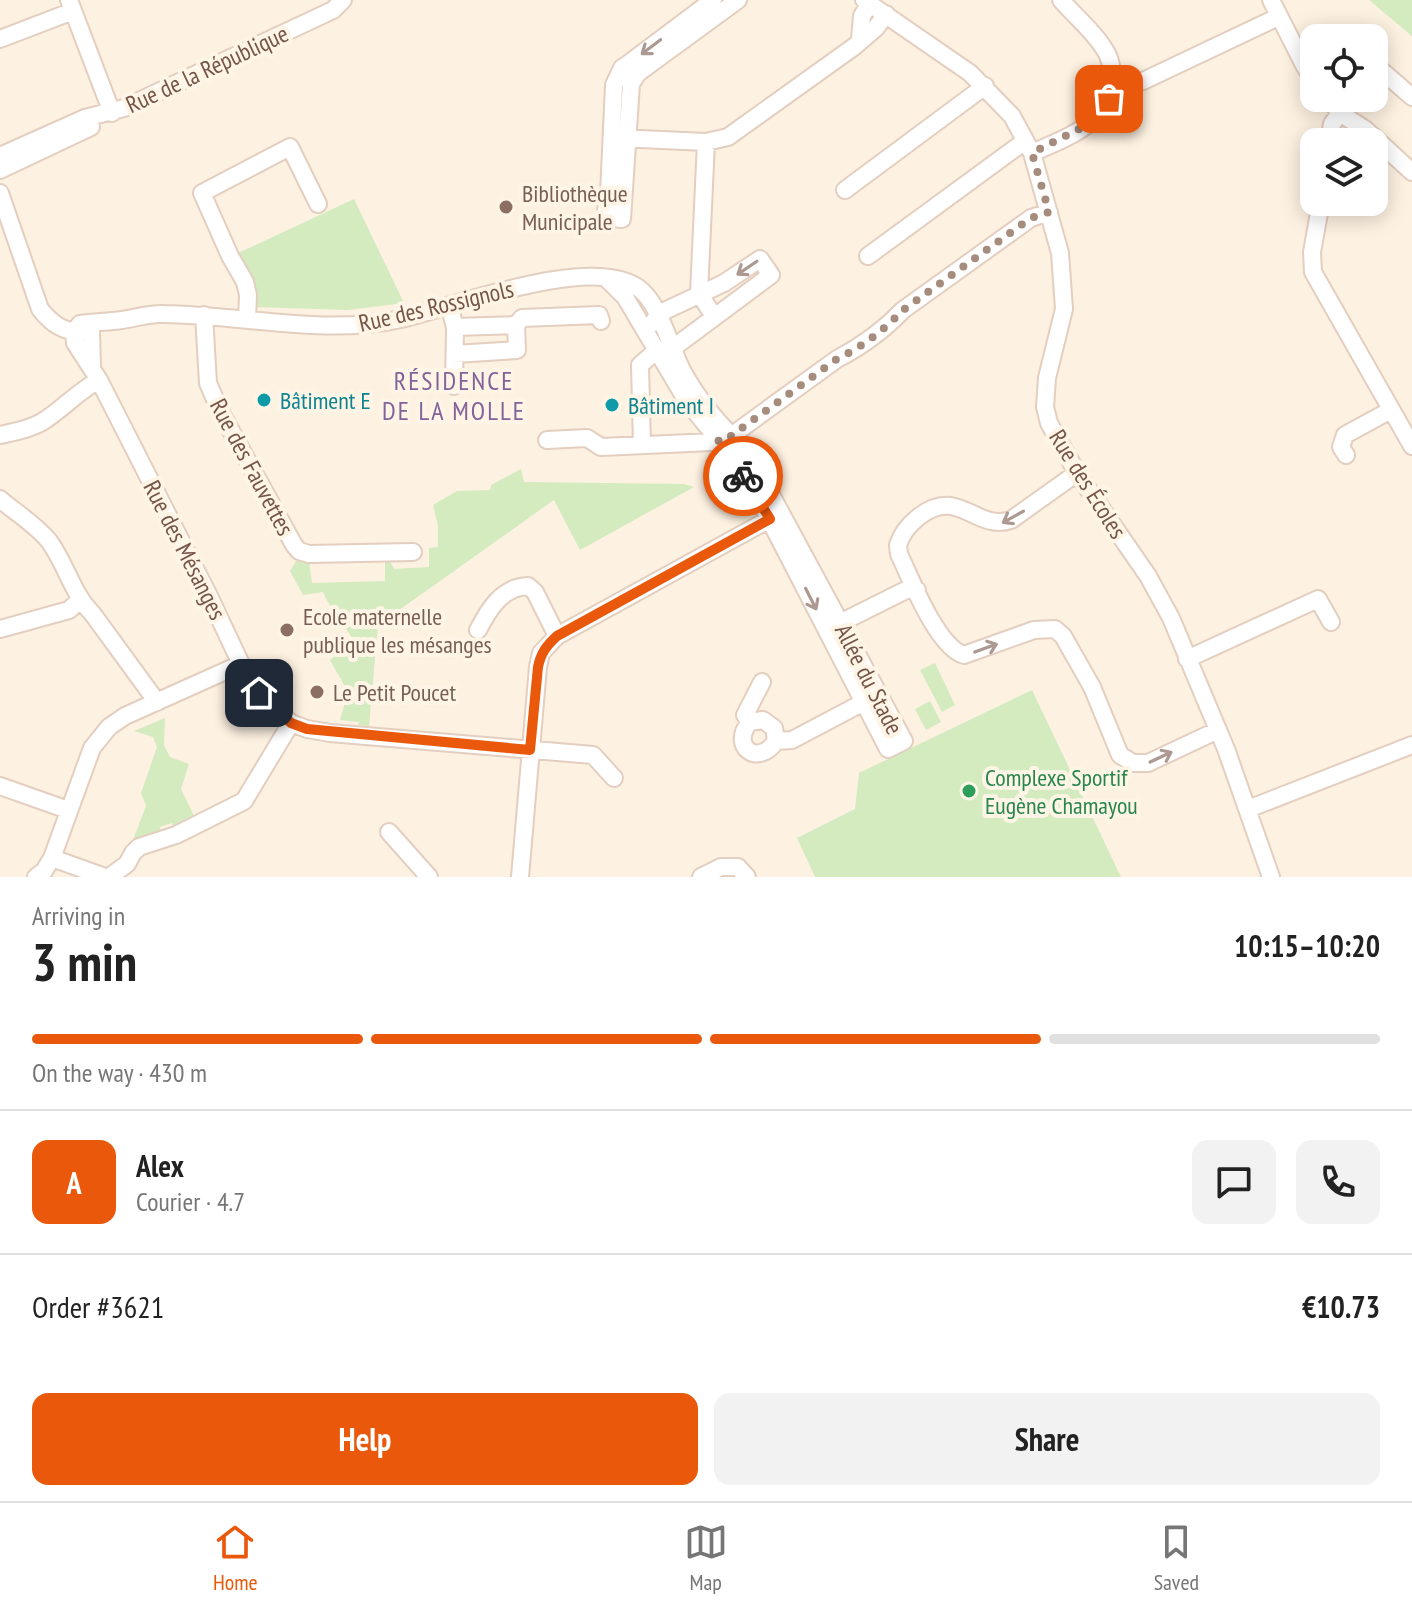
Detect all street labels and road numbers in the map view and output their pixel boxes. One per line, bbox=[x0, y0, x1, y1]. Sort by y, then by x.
street label: Rue de la République bbox=[121, 18, 293, 120]
street label: Rue des Rossignols bbox=[356, 273, 516, 339]
street label: Rue des Fauvettes bbox=[203, 393, 301, 541]
street label: Rue des Écoles bbox=[1042, 424, 1134, 544]
street label: Rue des Mésanges bbox=[137, 475, 233, 625]
street label: Allée du Stade bbox=[828, 619, 910, 739]

